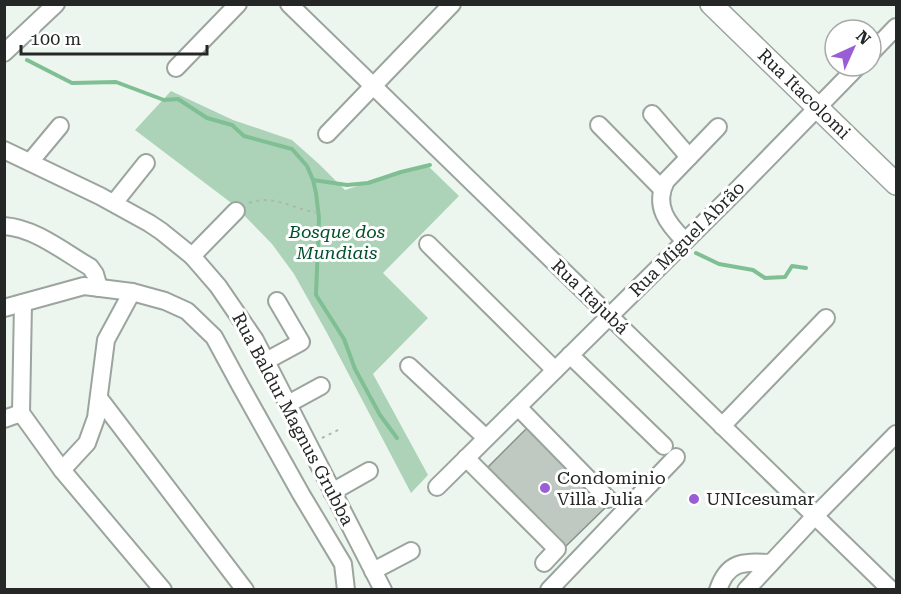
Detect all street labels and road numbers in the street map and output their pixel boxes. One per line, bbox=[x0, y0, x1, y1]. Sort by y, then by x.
street label: Rua Itacolomi bbox=[754, 44, 855, 143]
street label: Rua Miguel Abrão bbox=[625, 177, 749, 301]
street label: Rua Itajubá bbox=[548, 255, 633, 339]
street label: Rua Baldur Magnus Grubba bbox=[228, 309, 359, 529]

